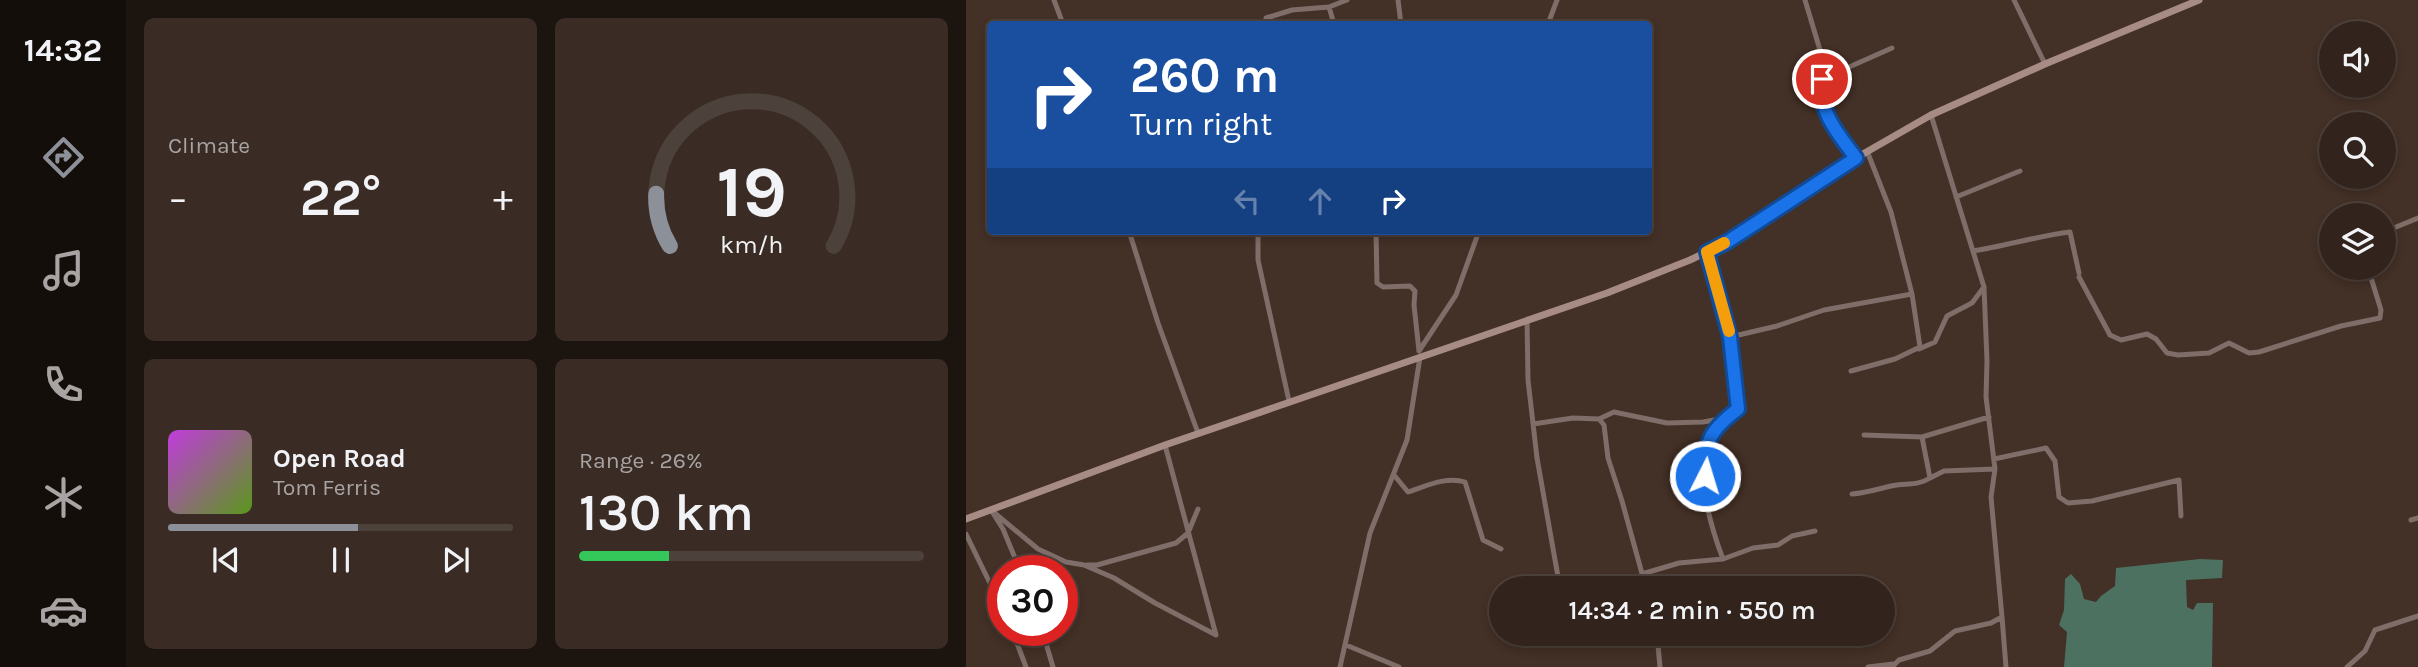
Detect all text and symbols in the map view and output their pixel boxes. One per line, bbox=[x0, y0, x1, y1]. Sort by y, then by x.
map controls bbox=[2319, 21, 2396, 280]
button: sound bbox=[2319, 21, 2396, 98]
text: 14:32 bbox=[24, 32, 102, 69]
text: 260 m bbox=[1130, 47, 1279, 104]
icon: right bbox=[1015, 49, 1106, 140]
pin bbox=[1792, 49, 1852, 109]
icon: arrive bbox=[1803, 60, 1841, 98]
text: Turn right bbox=[1130, 106, 1272, 143]
button: search bbox=[2319, 112, 2396, 189]
text: Climate bbox=[168, 132, 250, 159]
icon: directions bbox=[39, 133, 88, 182]
text: 19 bbox=[716, 149, 787, 234]
text: 22° bbox=[300, 167, 381, 228]
text: − bbox=[168, 176, 188, 221]
text: + bbox=[493, 176, 513, 221]
icon: left bbox=[1228, 182, 1266, 220]
icon: ahead bbox=[1301, 182, 1339, 220]
icon: right bbox=[1374, 182, 1412, 220]
button: layers bbox=[2319, 203, 2396, 280]
text: km/h bbox=[720, 229, 783, 258]
icon: music bbox=[39, 246, 88, 295]
icon: phone bbox=[39, 360, 88, 409]
position arrow bbox=[1668, 439, 1742, 513]
text: Open Road bbox=[273, 443, 406, 474]
text: Range · 26% bbox=[579, 447, 703, 474]
icon: climate bbox=[39, 473, 88, 522]
text: Tom Ferris bbox=[273, 474, 381, 501]
text: 130 km bbox=[579, 482, 754, 543]
icon: previous bbox=[207, 541, 245, 579]
icon: pause bbox=[322, 541, 360, 579]
icon: next bbox=[437, 541, 475, 579]
speed limit sign: 30 bbox=[987, 555, 1078, 646]
icon: car bbox=[39, 586, 88, 635]
text: 14:34 · 2 min · 550 m bbox=[1569, 595, 1815, 626]

